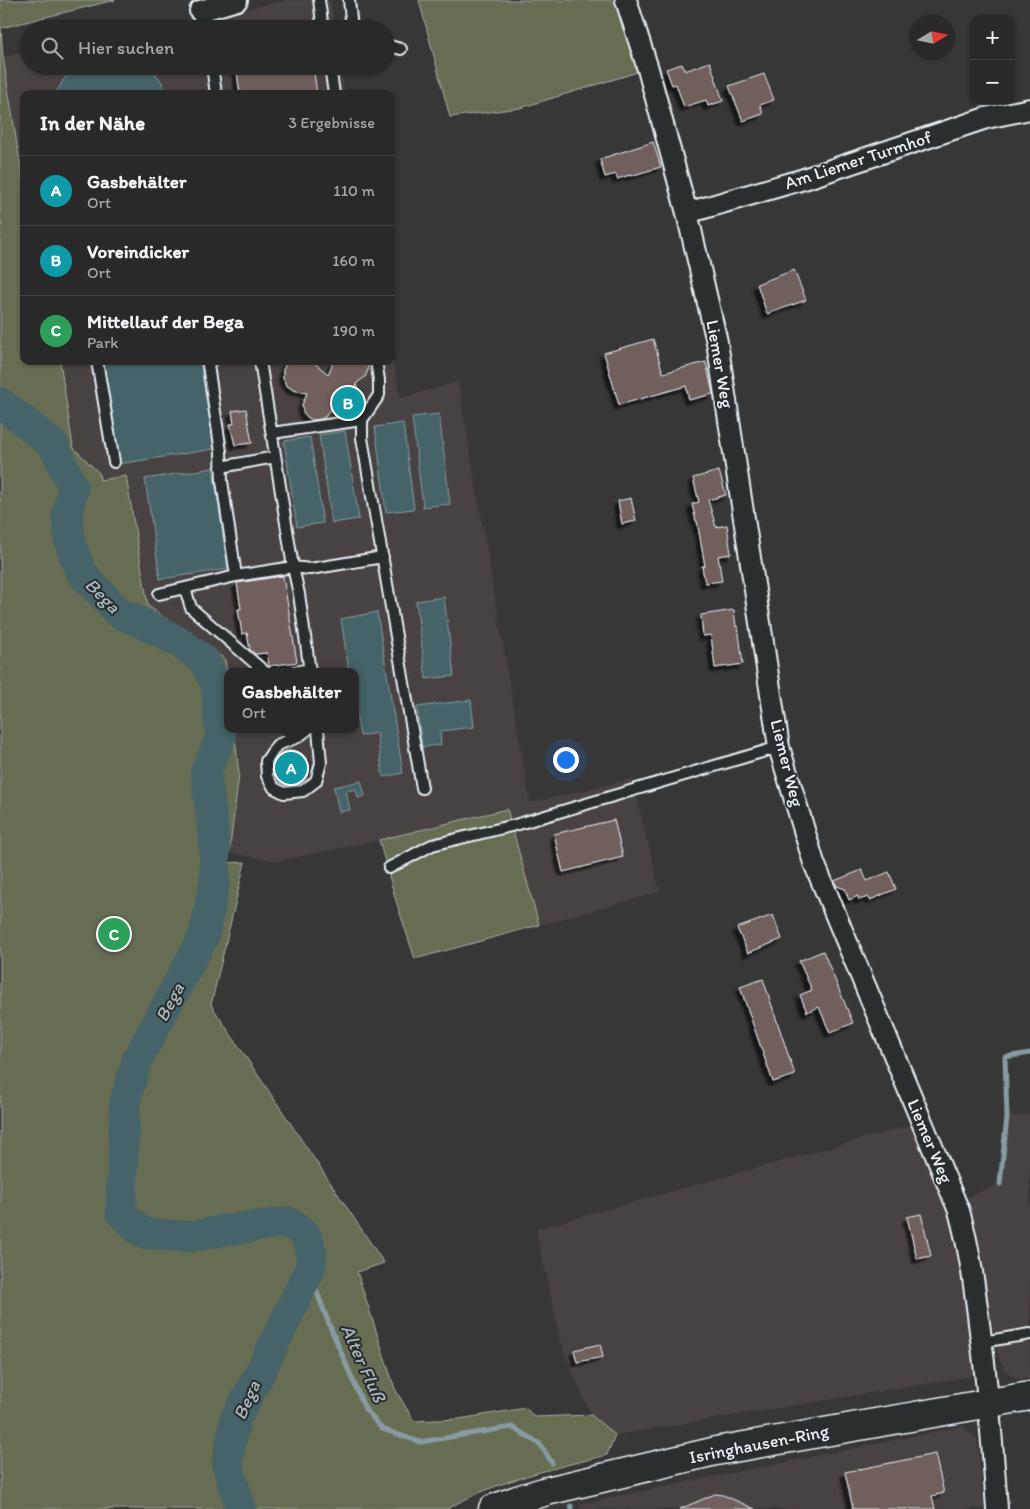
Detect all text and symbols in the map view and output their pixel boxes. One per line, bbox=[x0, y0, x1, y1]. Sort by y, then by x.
north arrow bbox=[910, 15, 955, 60]
map controls bbox=[970, 15, 1015, 105]
button: + bbox=[970, 15, 1015, 60]
search box bbox=[20, 20, 395, 75]
icon: search bbox=[38, 34, 66, 62]
text: Hier suchen bbox=[78, 36, 174, 59]
button: − bbox=[970, 60, 1015, 105]
text: In der Nähe bbox=[40, 110, 145, 135]
text: 3 Ergebnisse bbox=[288, 113, 375, 132]
street label: Am Liemer Turmhof bbox=[782, 126, 934, 194]
text: Gasbehälter bbox=[87, 170, 187, 193]
text: A bbox=[51, 181, 61, 200]
text: 110 m bbox=[333, 181, 375, 200]
text: Ort bbox=[87, 193, 111, 212]
text: Voreindicker bbox=[87, 240, 189, 263]
text: B bbox=[51, 251, 61, 270]
text: 160 m bbox=[332, 251, 375, 270]
text: Ort bbox=[87, 263, 111, 282]
text: Mittellauf der Bega bbox=[87, 310, 244, 333]
street label: Liemer Weg bbox=[701, 318, 739, 411]
text: C bbox=[51, 321, 61, 340]
text: 190 m bbox=[332, 321, 375, 340]
text: Park bbox=[87, 333, 118, 352]
pin: B bbox=[332, 384, 364, 422]
water label: Bega bbox=[80, 573, 126, 618]
popup bbox=[224, 668, 359, 733]
text: Gasbehälter bbox=[242, 680, 341, 703]
text: Ort bbox=[242, 703, 266, 722]
street label: Liemer Weg bbox=[766, 717, 809, 810]
your location bbox=[553, 747, 579, 773]
pin: A bbox=[275, 749, 307, 787]
pin: C bbox=[98, 915, 130, 953]
water label: Bega bbox=[150, 978, 189, 1025]
street label: Liemer Weg bbox=[902, 1096, 958, 1187]
water label: Alter Fluß bbox=[336, 1321, 391, 1407]
water label: Bega bbox=[228, 1376, 265, 1423]
street label: Isringhausen-Ring bbox=[687, 1420, 832, 1468]

